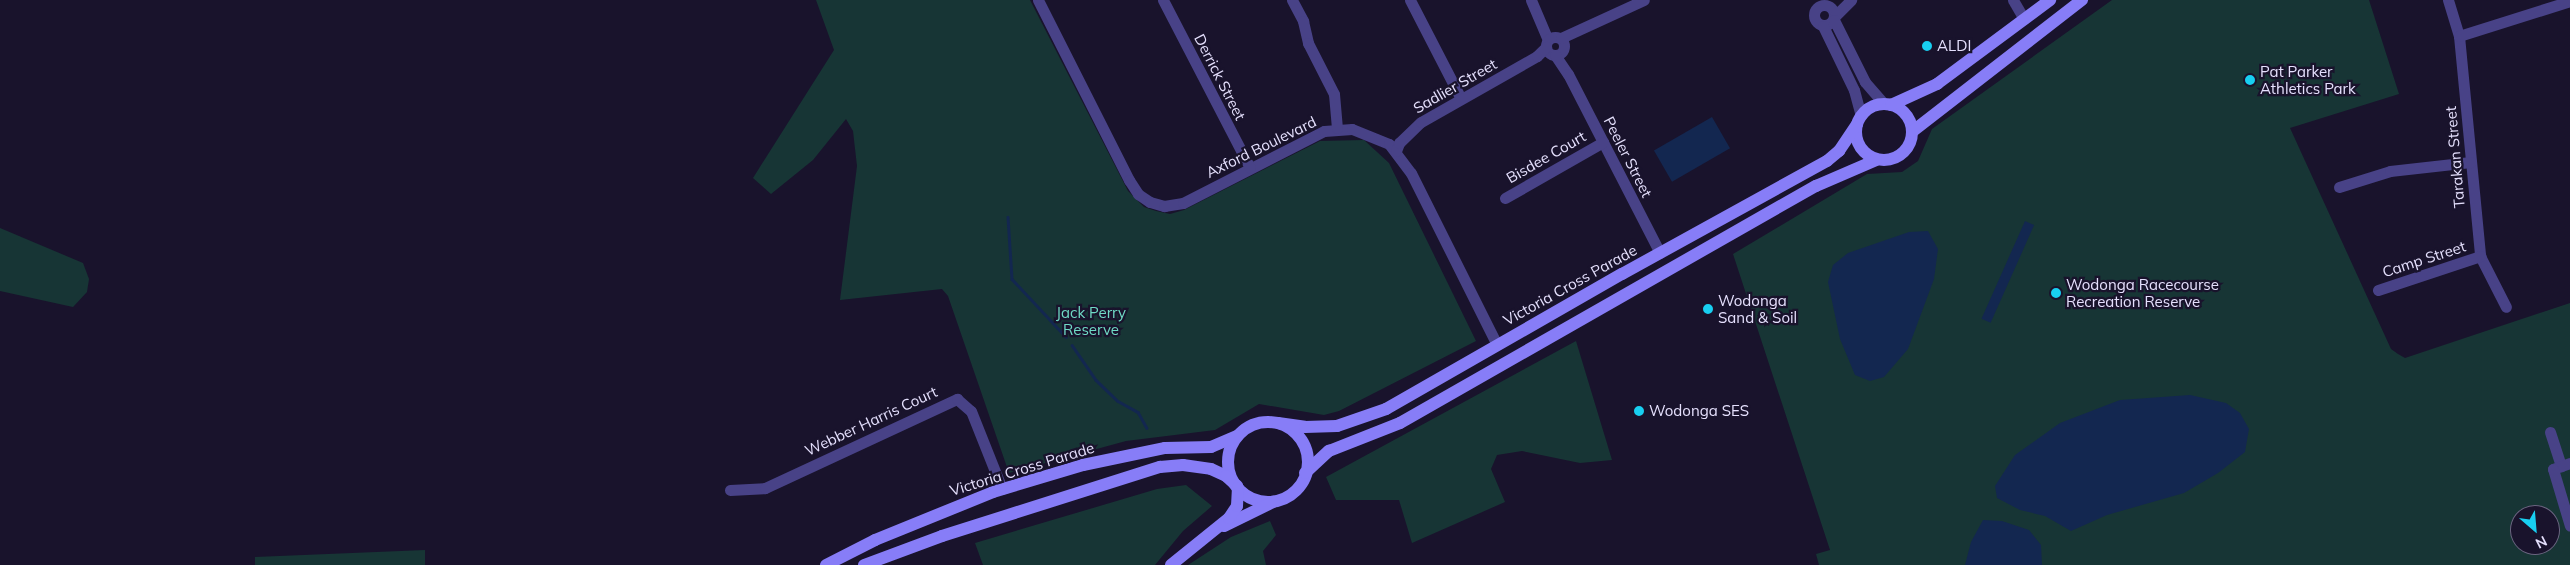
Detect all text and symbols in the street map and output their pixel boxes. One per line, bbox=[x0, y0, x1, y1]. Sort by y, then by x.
street label: Derrick Street bbox=[1191, 31, 1249, 123]
place label: ALDI bbox=[1937, 37, 1971, 55]
marker: ALDI bbox=[1921, 40, 1933, 52]
street label: Sadlier Street bbox=[1410, 55, 1500, 117]
place label: Pat Parker Athletics Park bbox=[2260, 62, 2356, 97]
marker: Pat Parker Athletics Park bbox=[2244, 74, 2256, 86]
street label: Tarakan Street bbox=[2442, 105, 2468, 209]
street label: Axford Boulevard bbox=[1203, 112, 1319, 182]
street label: Peeler Street bbox=[1600, 114, 1656, 200]
street label: Bisdee Court bbox=[1503, 127, 1589, 187]
street label: Camp Street bbox=[2380, 237, 2468, 281]
street label: Victoria Cross Parade bbox=[1500, 241, 1640, 329]
place label: Wodonga Racecourse Recreation Reserve bbox=[2066, 275, 2219, 310]
marker: Wodonga Racecourse Recreation Reserve bbox=[2050, 287, 2062, 299]
place label: Wodonga Sand & Soil bbox=[1718, 291, 1797, 326]
park label: Jack Perry Reserve bbox=[1056, 303, 1126, 338]
marker: Wodonga Sand & Soil bbox=[1702, 303, 1714, 315]
street label: Webber Harris Court bbox=[802, 382, 940, 460]
place label: Wodonga SES bbox=[1649, 402, 1749, 420]
marker: Wodonga SES bbox=[1633, 405, 1645, 417]
street label: Victoria Cross Parade bbox=[948, 438, 1096, 500]
north arrow bbox=[2510, 505, 2560, 555]
text: N bbox=[2533, 532, 2550, 553]

